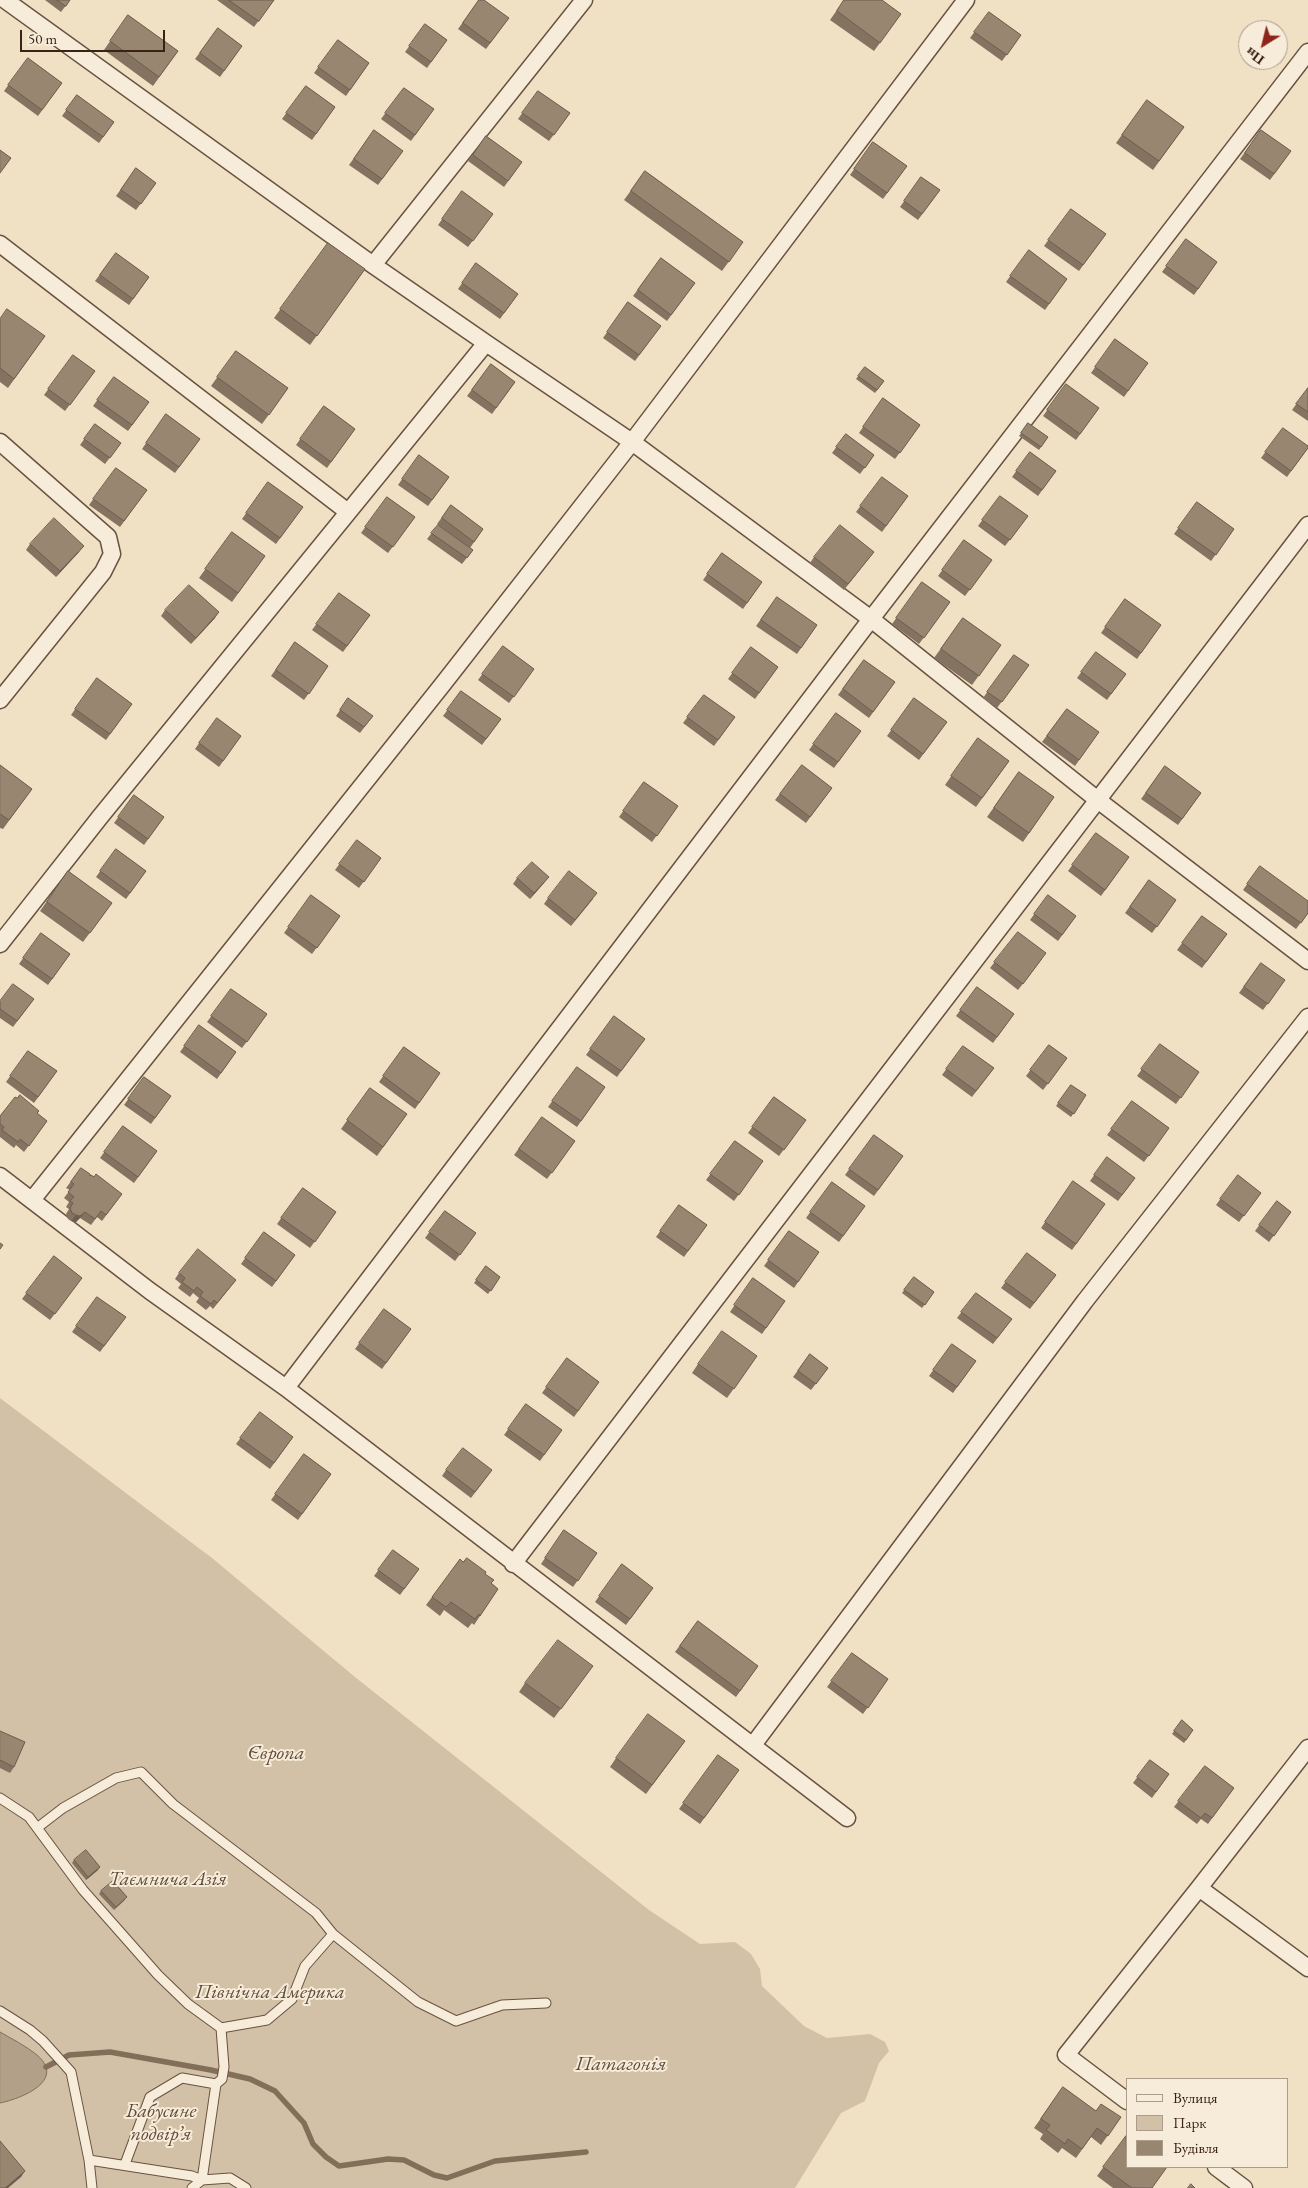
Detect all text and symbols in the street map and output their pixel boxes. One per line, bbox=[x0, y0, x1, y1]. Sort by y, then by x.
scale bar bbox=[22, 20, 168, 52]
north arrow bbox=[1238, 20, 1288, 70]
text: 50 m bbox=[28, 29, 57, 48]
text: Пн bbox=[1242, 43, 1268, 69]
park label: Європа bbox=[247, 1742, 305, 1766]
park label: Таємнича Азія bbox=[109, 1868, 227, 1892]
park label: Північна Америка bbox=[195, 1981, 345, 2005]
park label: Патагонія bbox=[575, 2053, 667, 2077]
legend bbox=[1126, 2078, 1288, 2168]
text: Вулиця bbox=[1173, 2088, 1218, 2107]
park label: Бабусине подвір’я bbox=[126, 2100, 196, 2147]
text: Парк bbox=[1173, 2113, 1206, 2132]
text: Будівля bbox=[1173, 2138, 1219, 2157]

